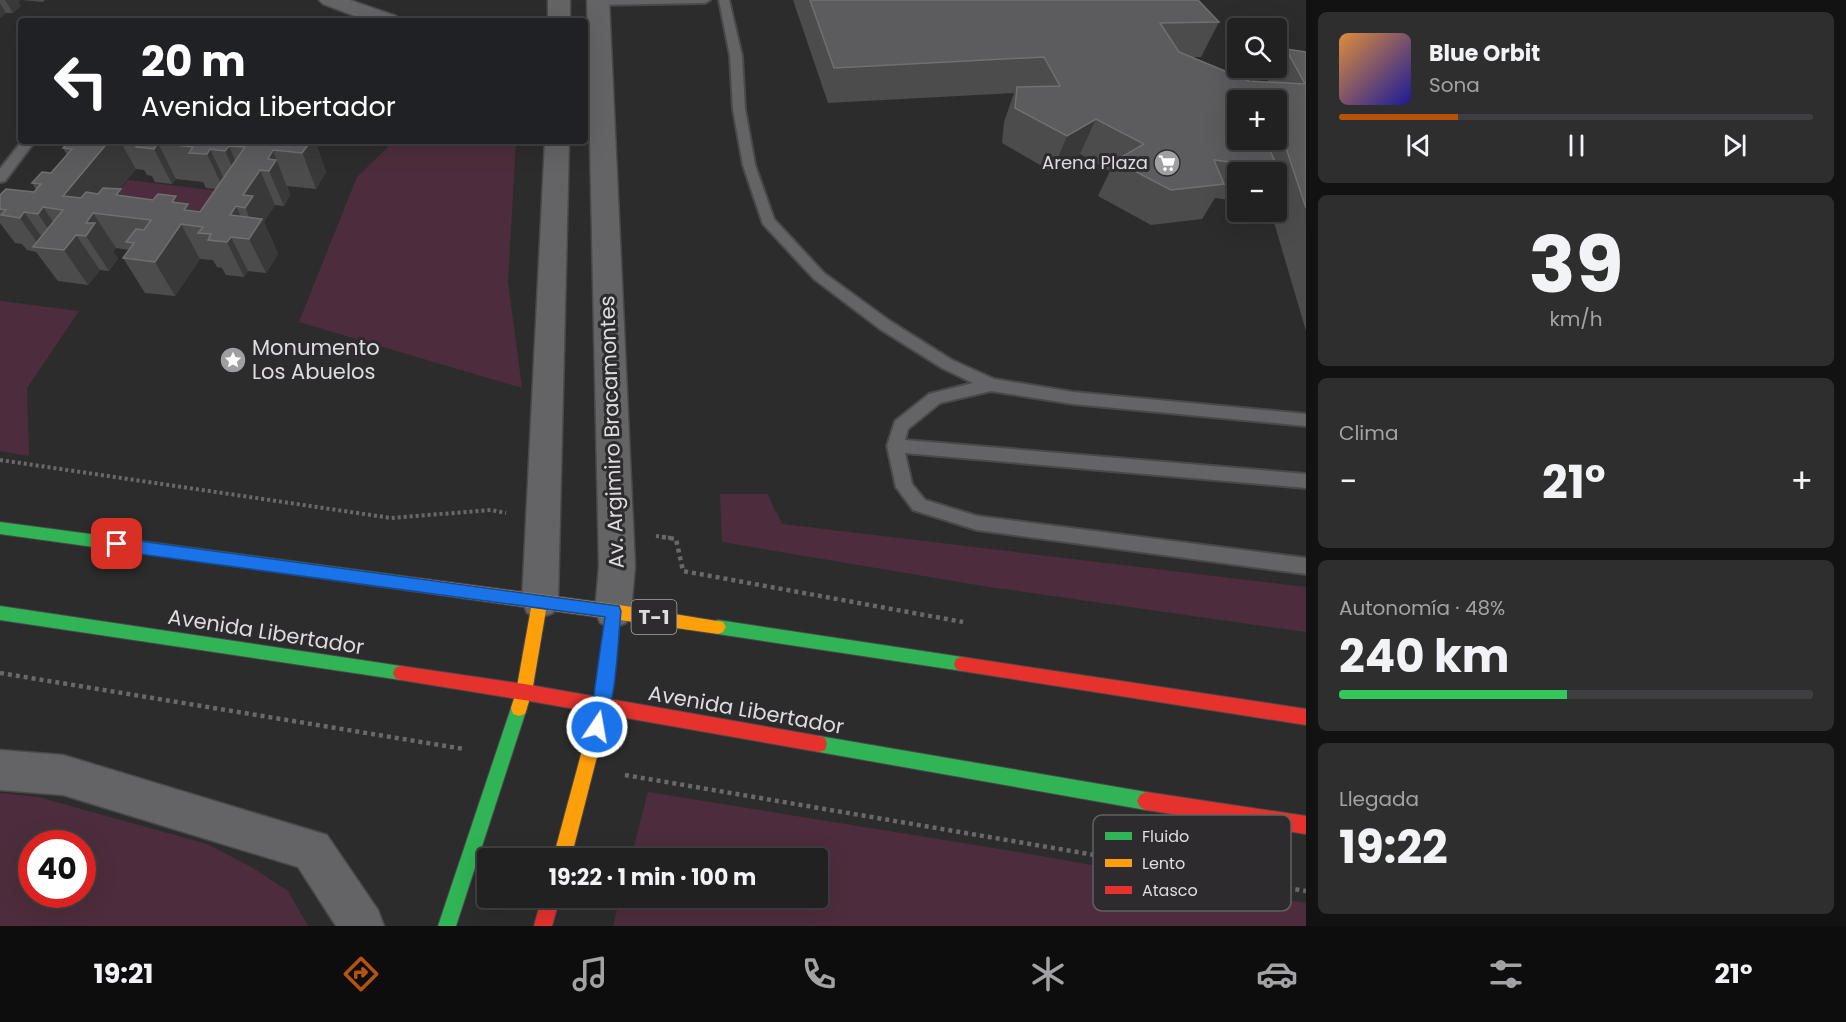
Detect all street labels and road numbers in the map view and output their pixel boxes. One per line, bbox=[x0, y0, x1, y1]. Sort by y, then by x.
street label: Av. Argimiro Bracamontes bbox=[592, 295, 631, 569]
road number: T-1 bbox=[632, 600, 676, 634]
street label: Avenida Libertador bbox=[166, 602, 366, 661]
street label: Avenida Libertador bbox=[646, 678, 846, 741]

